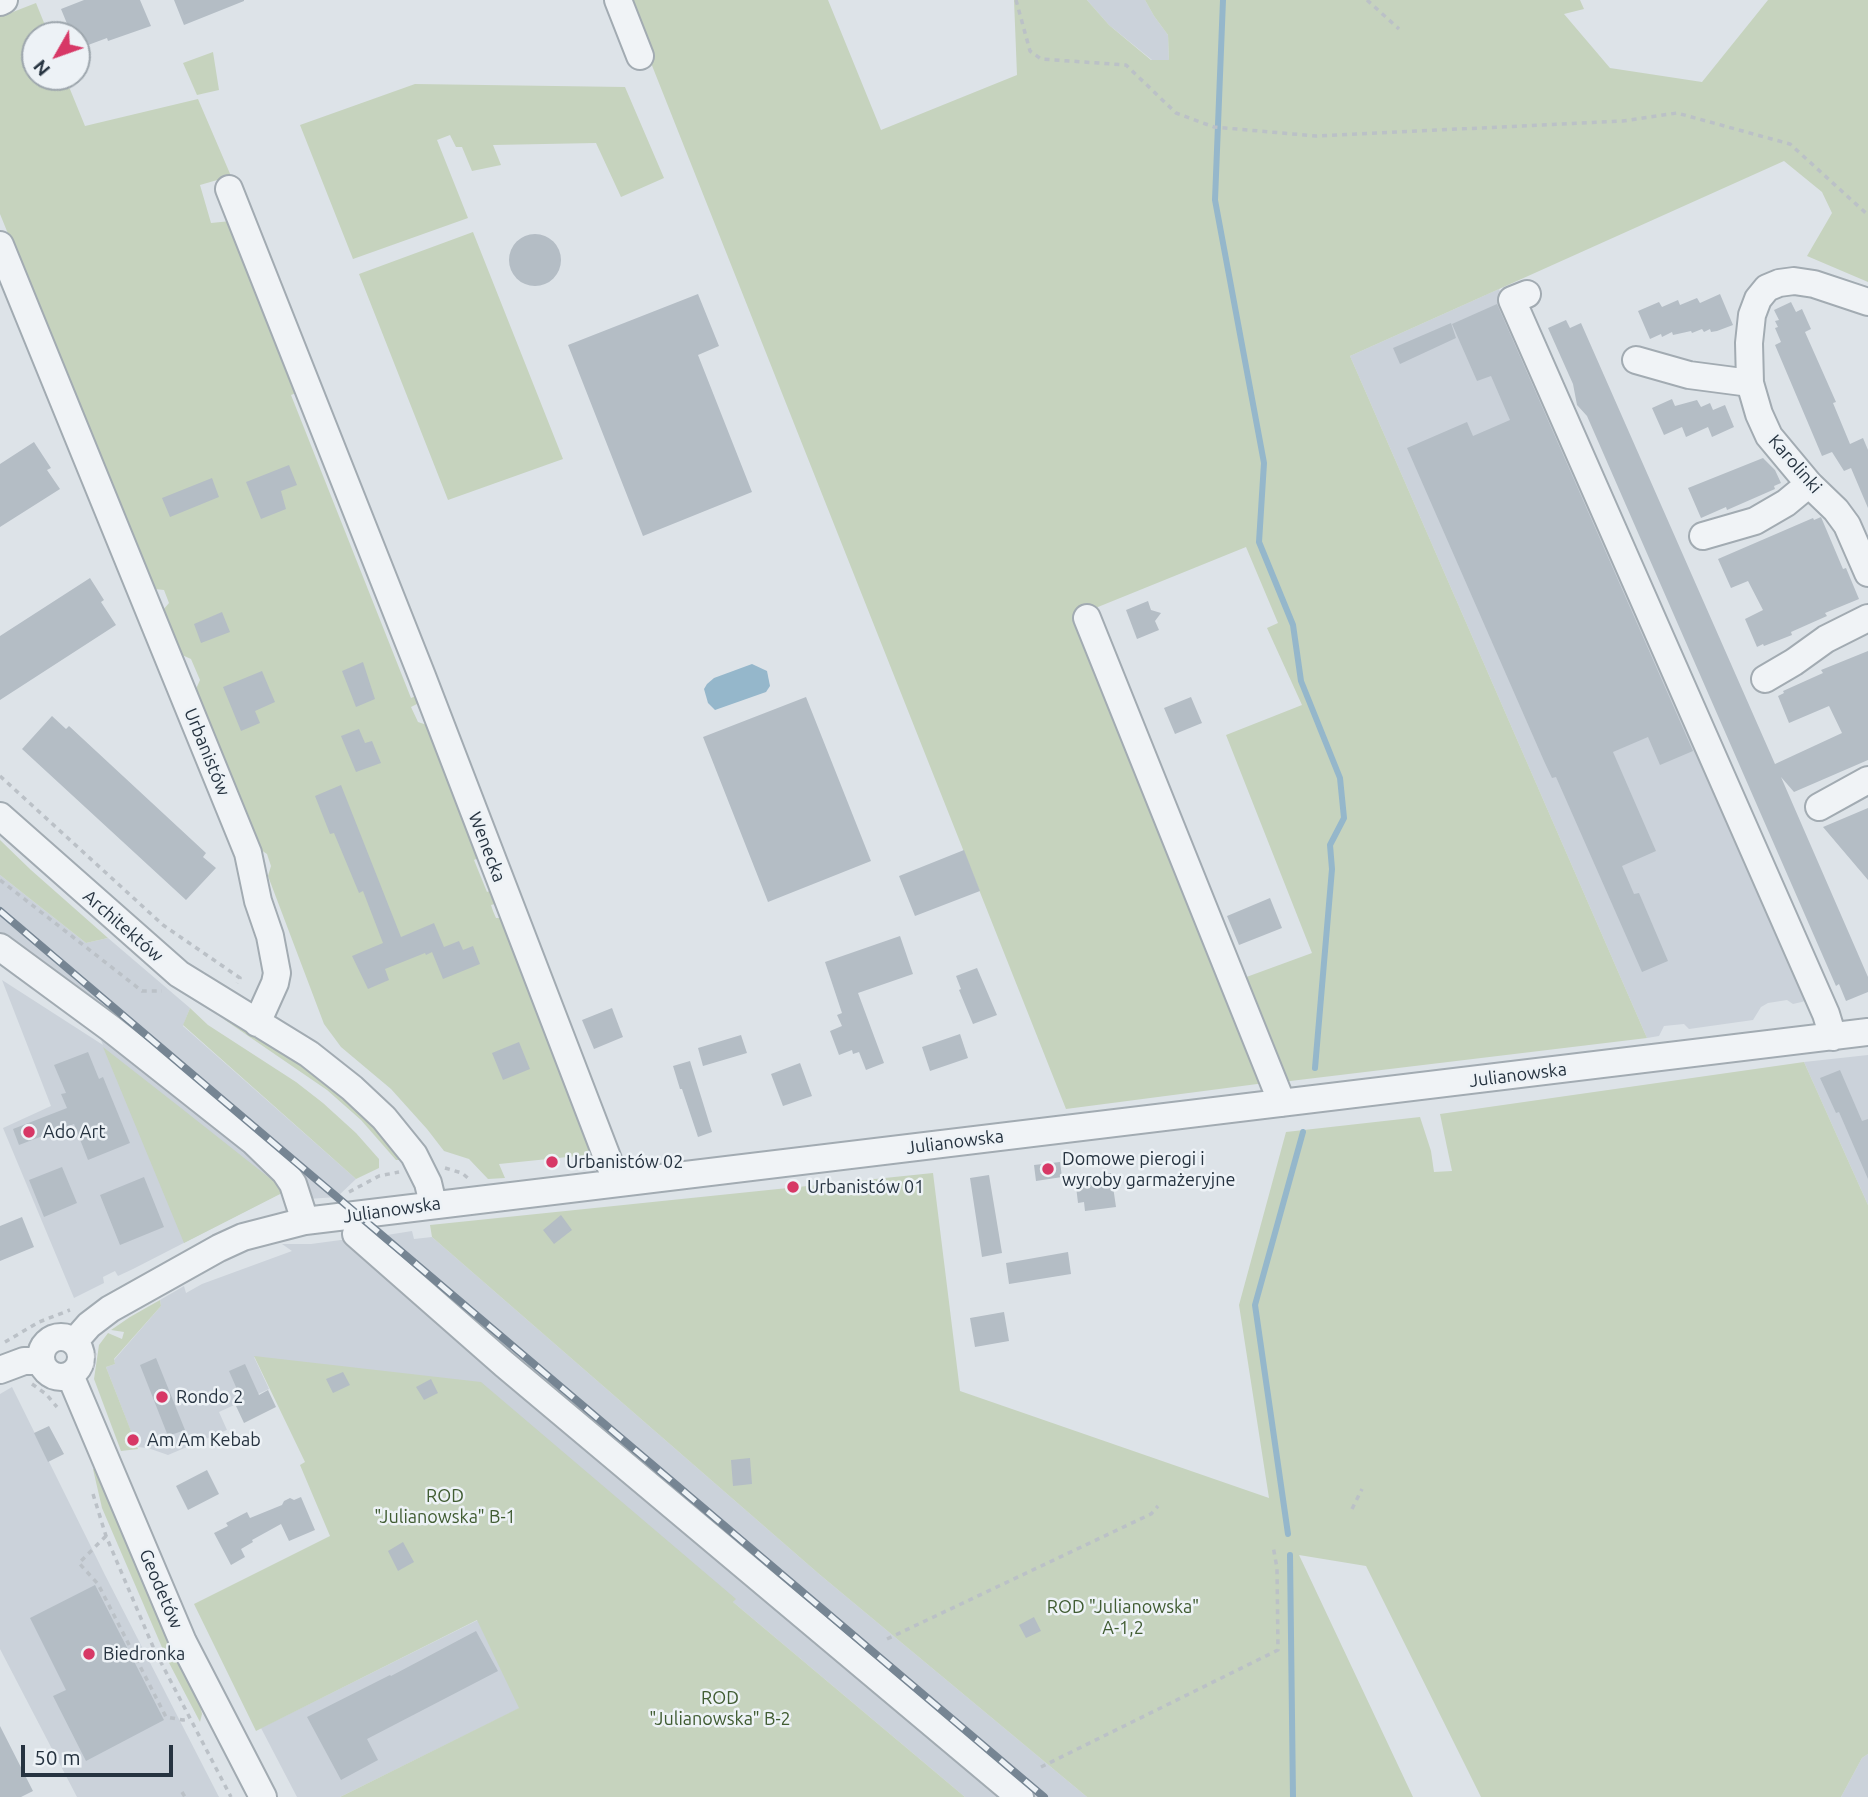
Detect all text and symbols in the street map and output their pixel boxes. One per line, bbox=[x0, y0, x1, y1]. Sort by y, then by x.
north arrow bbox=[21, 21, 91, 91]
text: N bbox=[28, 56, 54, 81]
street label: Karolinki bbox=[1764, 430, 1826, 498]
street label: Urbanistów bbox=[180, 705, 234, 799]
street label: Wenecka bbox=[464, 809, 510, 885]
street label: Architektów bbox=[79, 885, 167, 967]
street label: Julianowska bbox=[1468, 1058, 1568, 1092]
place label: Ado Art bbox=[43, 1121, 105, 1143]
marker: Ado Art bbox=[21, 1124, 37, 1140]
street label: Julianowska bbox=[905, 1125, 1005, 1159]
place label: Domowe pierogi i wyroby garmażeryjne bbox=[1062, 1148, 1235, 1190]
place label: Urbanistów 02 bbox=[566, 1151, 683, 1173]
marker: Urbanistów 02 bbox=[544, 1154, 560, 1170]
marker: Domowe pierogi i wyroby garmażeryjne bbox=[1040, 1161, 1056, 1177]
place label: Urbanistów 01 bbox=[807, 1176, 924, 1198]
marker: Urbanistów 01 bbox=[785, 1179, 801, 1195]
street label: Julianowska bbox=[342, 1192, 442, 1228]
place label: Rondo 2 bbox=[176, 1386, 243, 1408]
marker: Rondo 2 bbox=[154, 1389, 170, 1405]
place label: Am Am Kebab bbox=[147, 1429, 261, 1451]
marker: Am Am Kebab bbox=[125, 1432, 141, 1448]
park label: ROD "Julianowska" B-1 bbox=[374, 1485, 516, 1528]
street label: Geodetów bbox=[135, 1546, 187, 1632]
park label: ROD "Julianowska" A-1,2 bbox=[1047, 1596, 1199, 1638]
place label: Biedronka bbox=[103, 1643, 185, 1665]
marker: Biedronka bbox=[81, 1646, 97, 1662]
park label: ROD "Julianowska" B-2 bbox=[649, 1687, 791, 1730]
scale bar bbox=[24, 1730, 177, 1774]
text: 50 m bbox=[34, 1745, 81, 1769]

